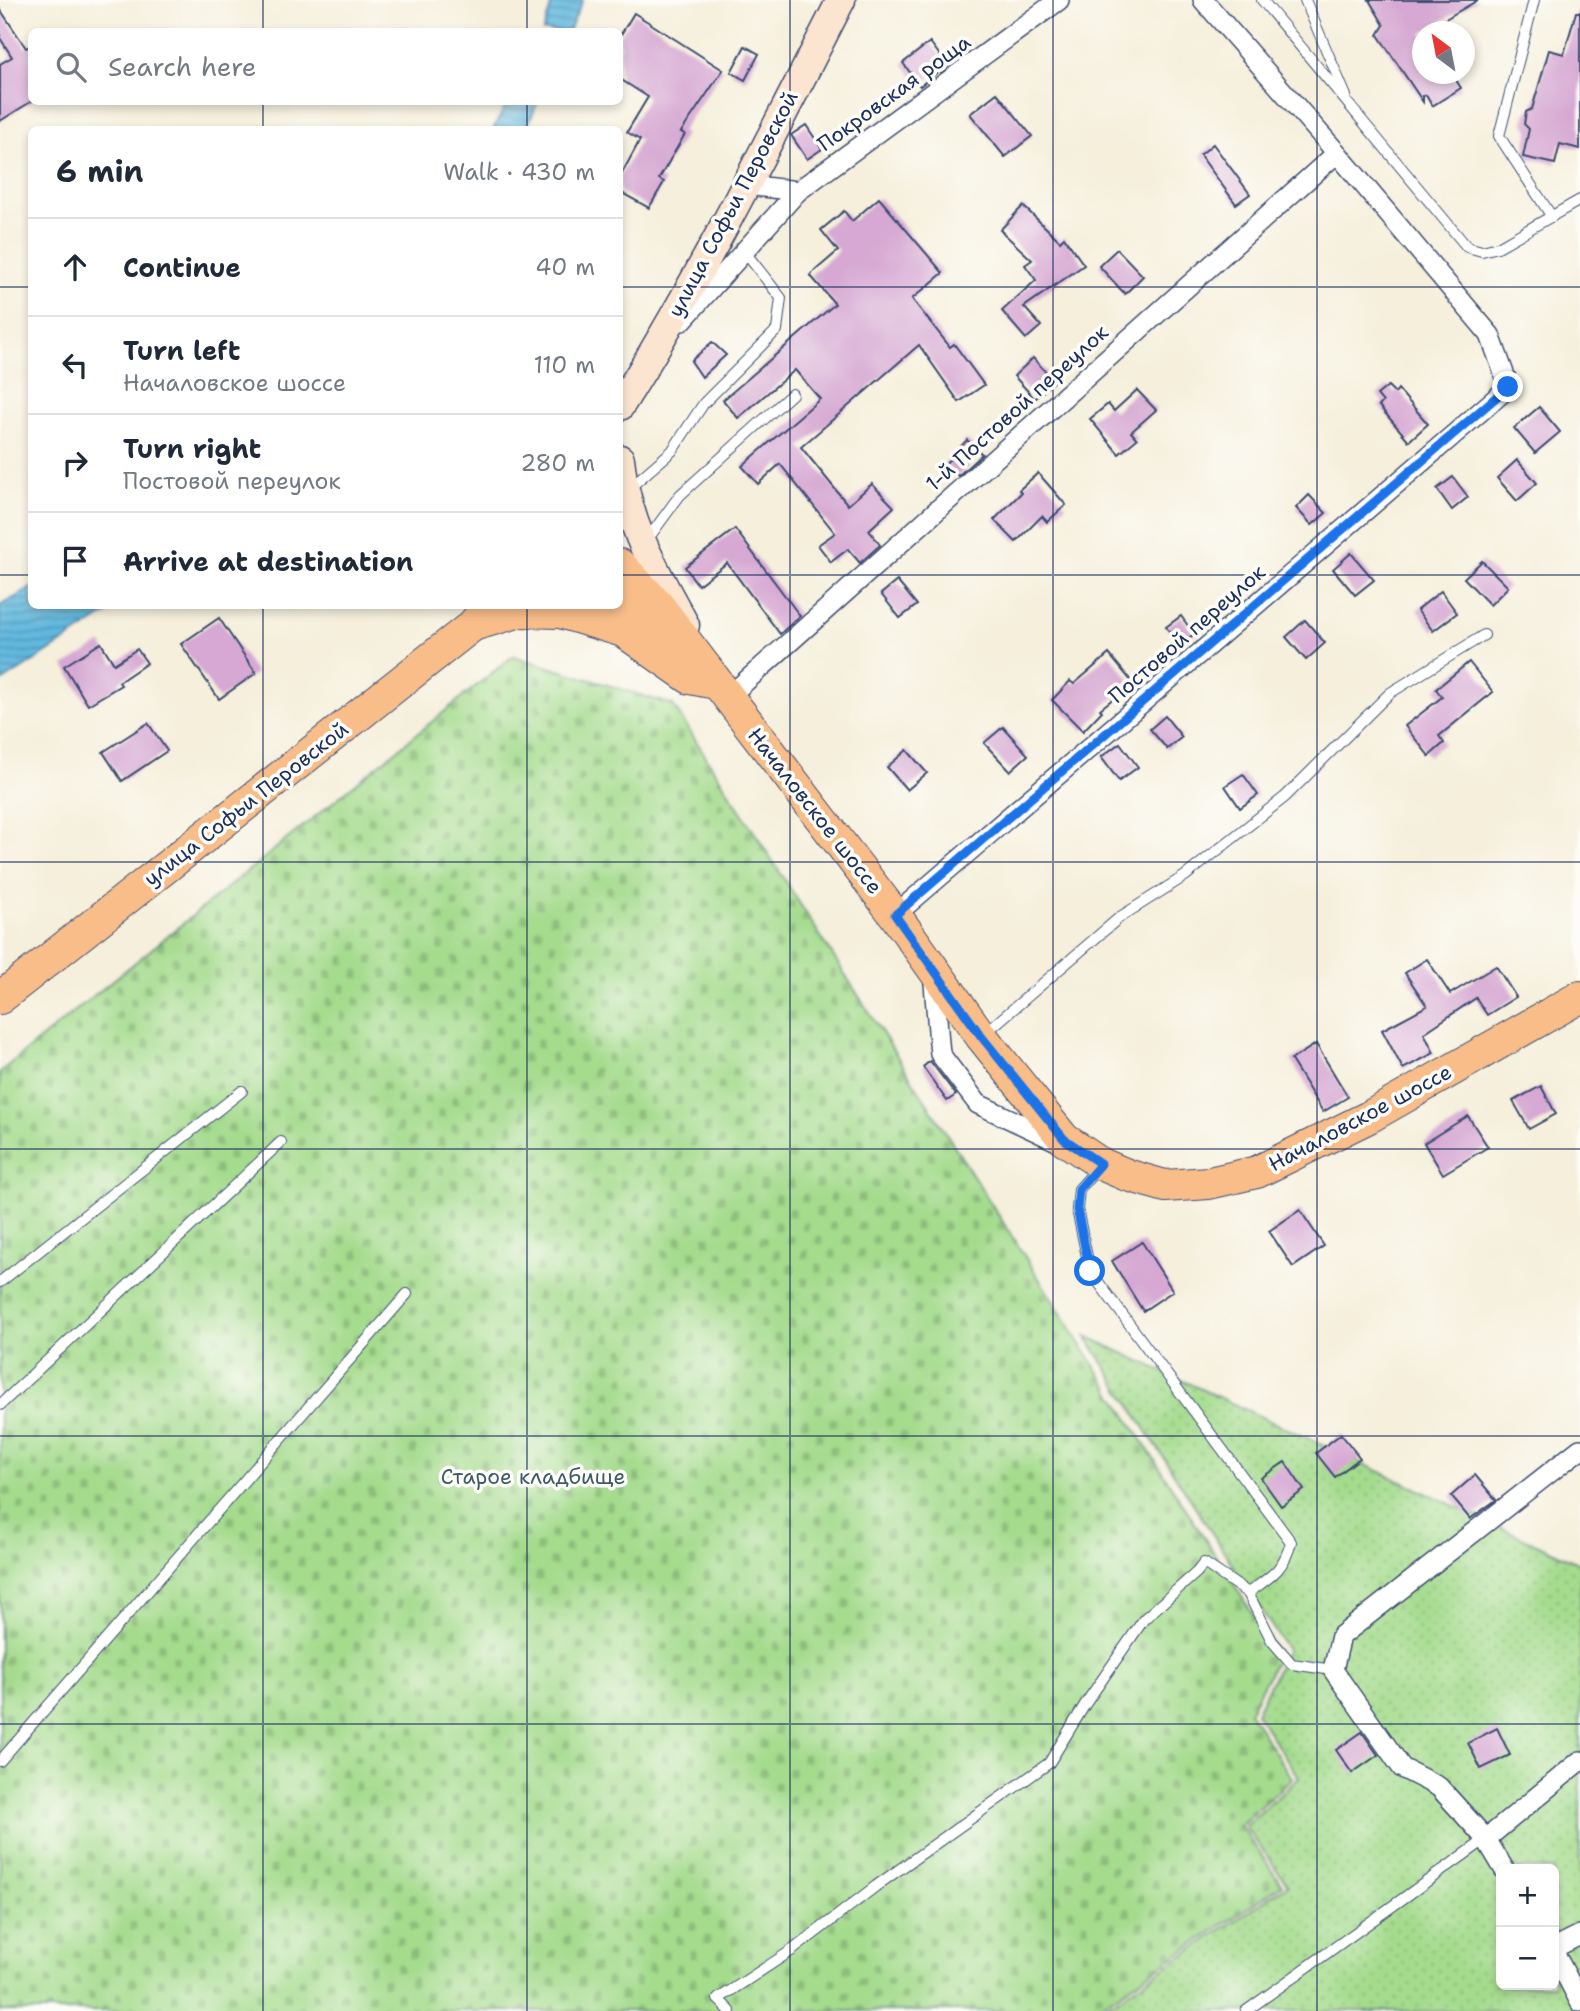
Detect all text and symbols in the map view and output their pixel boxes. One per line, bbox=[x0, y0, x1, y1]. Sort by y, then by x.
north arrow bbox=[1412, 21, 1475, 84]
search box bbox=[28, 28, 623, 105]
street label: Покровская роща bbox=[812, 28, 976, 158]
icon: search bbox=[52, 48, 90, 86]
text: Search here bbox=[108, 49, 257, 84]
street label: улица Софьи Перовской bbox=[661, 86, 805, 322]
text: 6 min bbox=[56, 151, 143, 192]
text: Walk · 430 m bbox=[443, 157, 595, 187]
icon: ahead bbox=[56, 248, 94, 286]
text: Continue bbox=[123, 250, 241, 285]
text: 40 m bbox=[535, 252, 595, 282]
street label: 1-й Постовой переулок bbox=[920, 319, 1114, 497]
text: Turn left bbox=[123, 333, 240, 368]
icon: left bbox=[56, 346, 94, 384]
text: 110 m bbox=[533, 350, 595, 380]
text: Началовское шоссе bbox=[123, 368, 346, 398]
route end bbox=[1492, 371, 1523, 402]
text: Turn right bbox=[123, 431, 261, 466]
icon: right bbox=[56, 444, 94, 482]
text: 280 m bbox=[520, 448, 595, 478]
text: Постовой переулок bbox=[123, 466, 341, 496]
icon: arrive bbox=[56, 542, 94, 580]
text: Arrive at destination bbox=[123, 544, 413, 579]
street label: Постовой переулок bbox=[1103, 558, 1271, 710]
street label: улица Софьи Перовской bbox=[138, 715, 354, 893]
street label: Началовское шоссе bbox=[741, 722, 889, 900]
street label: Началовское шоссе bbox=[1264, 1058, 1456, 1178]
route start bbox=[1074, 1255, 1105, 1286]
park label: Старое кладбище bbox=[441, 1463, 625, 1491]
map controls bbox=[1496, 1864, 1559, 1990]
button: + bbox=[1496, 1864, 1559, 1927]
button: − bbox=[1496, 1927, 1559, 1990]

